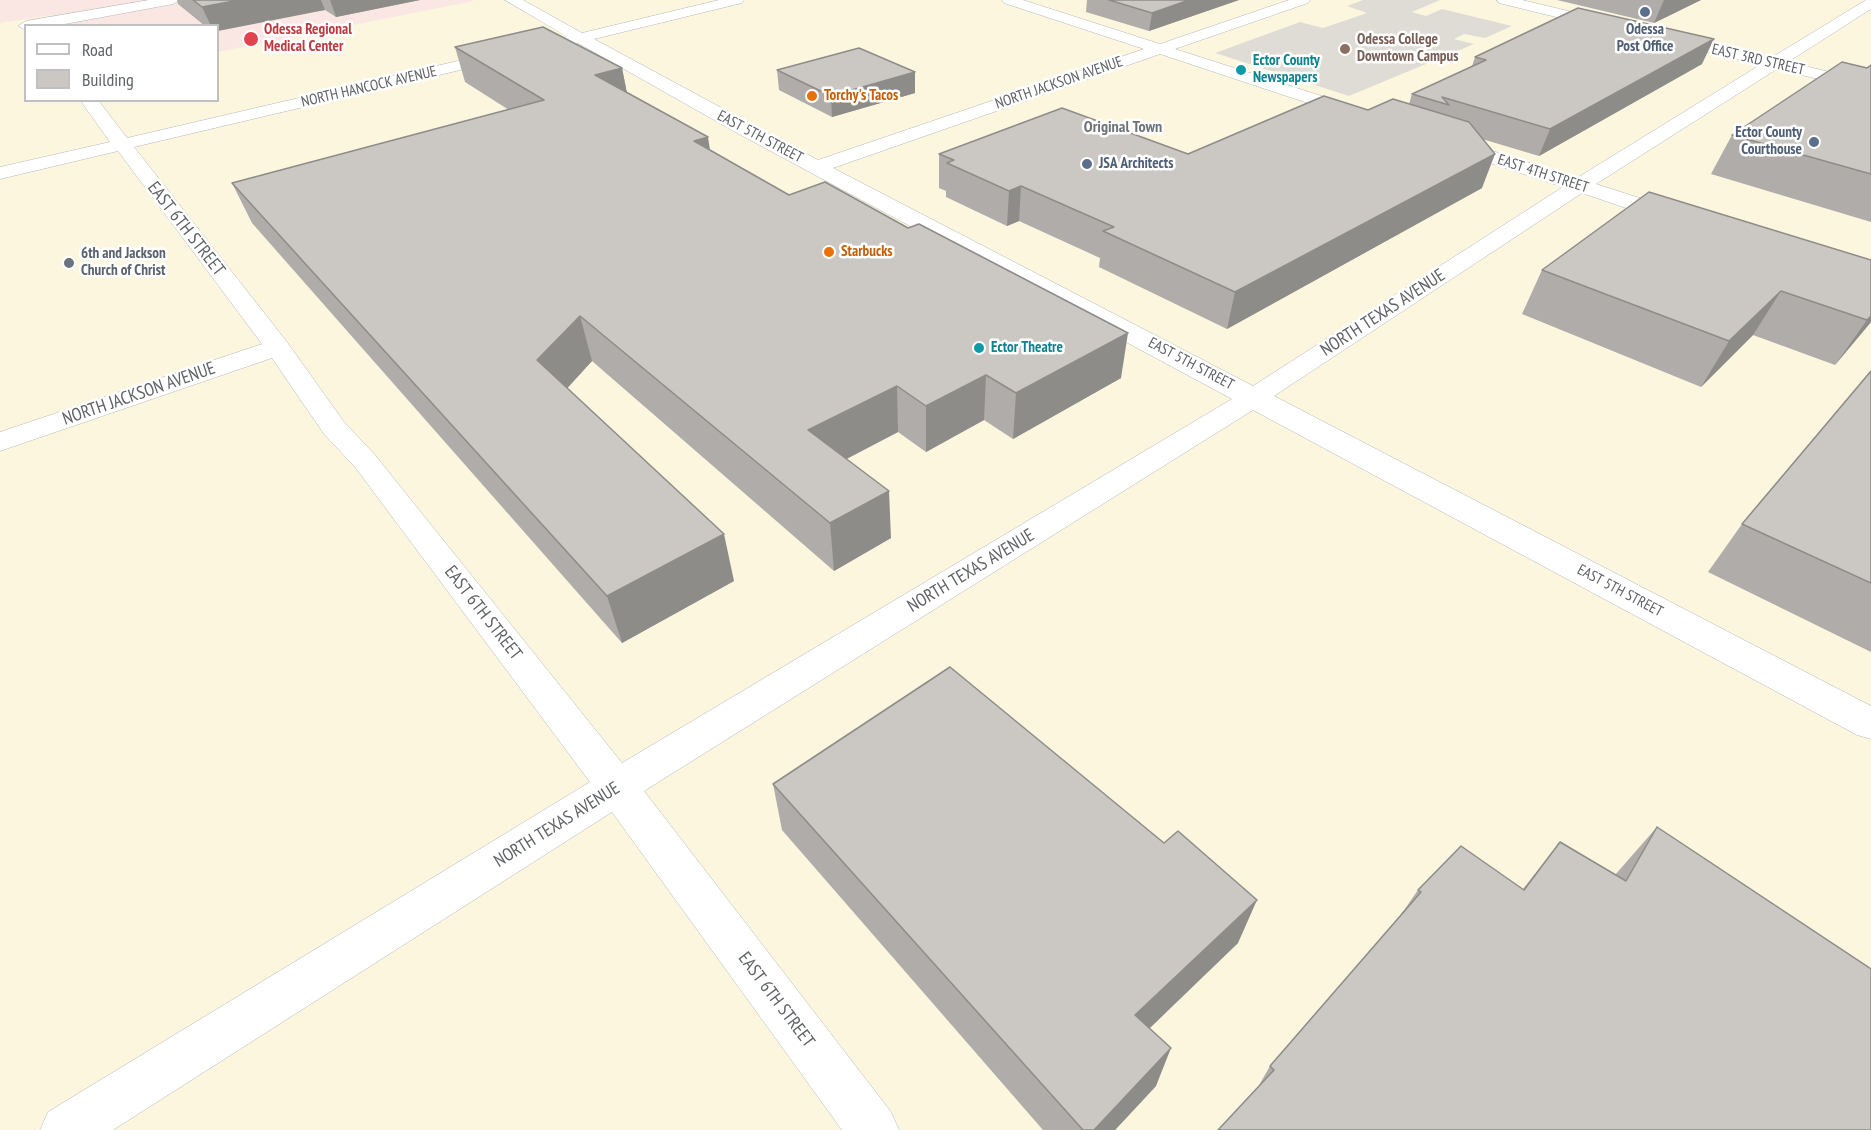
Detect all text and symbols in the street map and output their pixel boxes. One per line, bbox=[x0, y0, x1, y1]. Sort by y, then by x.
marker: Odessa Post Office bbox=[1638, 5, 1652, 19]
place label: Odessa Regional Medical Center bbox=[264, 21, 352, 56]
place label: Odessa Post Office bbox=[1617, 21, 1673, 56]
legend bbox=[24, 24, 219, 102]
marker: Odessa Regional Medical Center bbox=[242, 30, 260, 48]
place label: Odessa College Downtown Campus bbox=[1357, 31, 1458, 66]
text: Road bbox=[82, 38, 113, 61]
street label: EAST 3RD STREET bbox=[1710, 41, 1806, 79]
marker: Odessa College Downtown Campus bbox=[1338, 42, 1352, 56]
place label: Ector County Newspapers bbox=[1253, 52, 1320, 87]
street label: NORTH JACKSON AVENUE bbox=[993, 53, 1125, 113]
street label: NORTH HANCOCK AVENUE bbox=[300, 63, 438, 111]
marker: Ector County Newspapers bbox=[1234, 63, 1248, 77]
text: Building bbox=[82, 68, 134, 91]
place label: Torchy's Tacos bbox=[824, 87, 898, 105]
marker: Torchy's Tacos bbox=[805, 89, 819, 103]
street label: EAST 5TH STREET bbox=[714, 107, 806, 167]
district label: Original Town bbox=[1084, 117, 1162, 137]
place label: Ector County Courthouse bbox=[1735, 124, 1802, 159]
marker: Ector County Courthouse bbox=[1807, 135, 1821, 149]
street label: EAST 4TH STREET bbox=[1495, 151, 1591, 197]
place label: JSA Architects bbox=[1099, 155, 1173, 173]
marker: JSA Architects bbox=[1080, 157, 1094, 171]
street label: EAST 6TH STREET bbox=[143, 178, 229, 280]
place label: Starbucks bbox=[841, 243, 893, 261]
place label: 6th and Jackson Church of Christ bbox=[81, 245, 166, 280]
marker: Starbucks bbox=[822, 245, 836, 259]
marker: 6th and Jackson Church of Christ bbox=[62, 256, 76, 270]
street label: NORTH TEXAS AVENUE bbox=[1317, 265, 1449, 361]
street label: EAST 5TH STREET bbox=[1145, 334, 1237, 394]
place label: Ector Theatre bbox=[991, 339, 1063, 357]
marker: Ector Theatre bbox=[972, 341, 986, 355]
street label: NORTH JACKSON AVENUE bbox=[60, 358, 218, 430]
street label: NORTH TEXAS AVENUE bbox=[904, 525, 1038, 617]
street label: EAST 5TH STREET bbox=[1574, 561, 1666, 621]
street label: EAST 6TH STREET bbox=[440, 562, 526, 664]
street label: NORTH TEXAS AVENUE bbox=[490, 778, 624, 872]
street label: EAST 6TH STREET bbox=[733, 948, 819, 1052]

